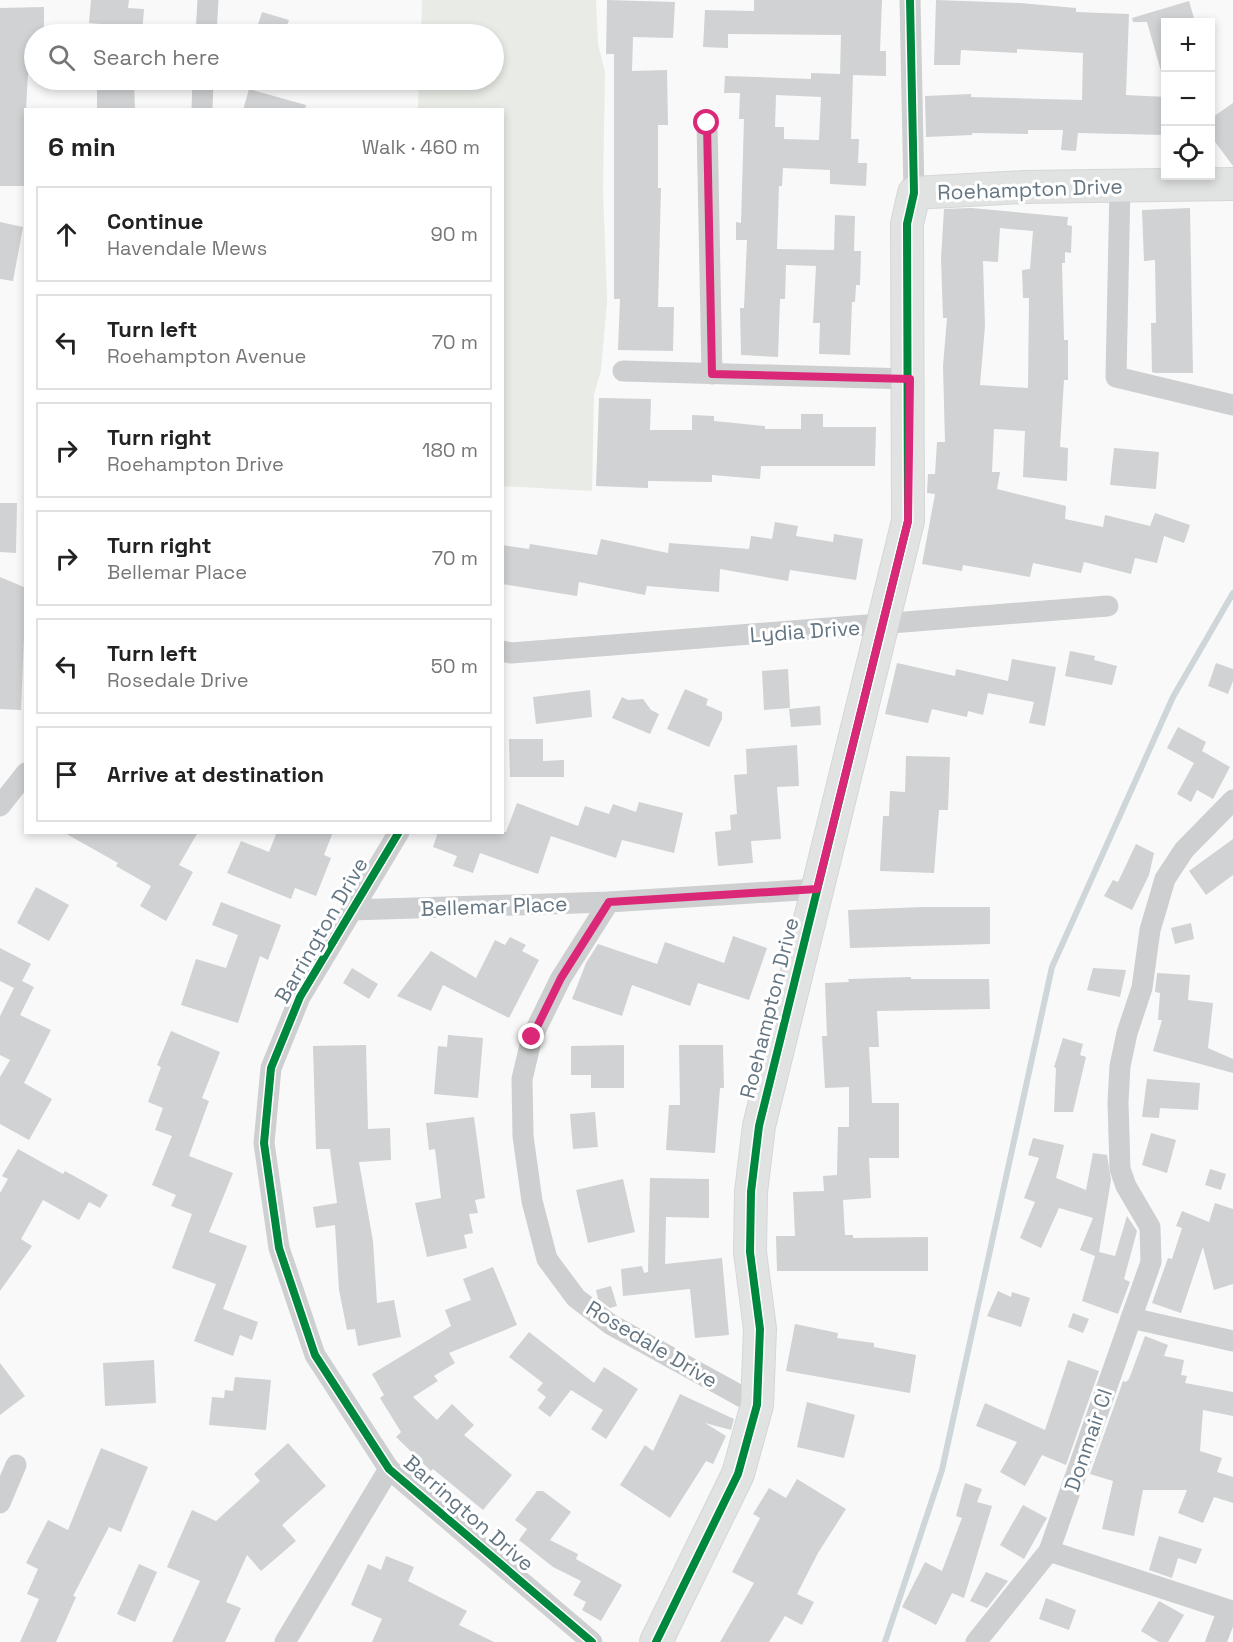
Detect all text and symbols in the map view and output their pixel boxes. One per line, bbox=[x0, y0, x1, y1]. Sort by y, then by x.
map controls bbox=[1161, 18, 1215, 180]
button: + bbox=[1161, 18, 1215, 72]
search box bbox=[24, 24, 504, 90]
icon: search bbox=[45, 41, 78, 74]
text: Search here bbox=[93, 43, 220, 71]
button: − bbox=[1161, 72, 1215, 126]
route start bbox=[693, 109, 719, 135]
button: locate bbox=[1161, 126, 1215, 180]
text: 6 min bbox=[48, 130, 116, 164]
text: Walk · 460 m bbox=[362, 134, 480, 160]
street label: Roehampton Drive bbox=[937, 172, 1123, 206]
text: Continue bbox=[107, 207, 203, 235]
icon: ahead bbox=[50, 218, 83, 251]
text: 90 m bbox=[431, 221, 478, 247]
text: Havendale Mews bbox=[107, 235, 267, 261]
text: Turn left bbox=[107, 315, 197, 343]
icon: left bbox=[50, 326, 83, 359]
text: 70 m bbox=[432, 329, 478, 355]
text: Roehampton Avenue bbox=[107, 343, 306, 369]
text: Turn right bbox=[107, 423, 212, 451]
icon: right bbox=[50, 434, 83, 467]
text: 180 m bbox=[422, 437, 478, 463]
text: Roehampton Drive bbox=[107, 451, 284, 477]
text: Turn right bbox=[107, 531, 212, 559]
icon: right bbox=[50, 542, 83, 575]
text: 70 m bbox=[432, 545, 478, 571]
text: Bellemar Place bbox=[107, 559, 247, 585]
street label: Lydia Drive bbox=[749, 614, 861, 648]
text: Turn left bbox=[107, 639, 197, 667]
icon: left bbox=[50, 650, 83, 683]
text: 50 m bbox=[431, 653, 478, 679]
text: Rosedale Drive bbox=[107, 667, 249, 693]
icon: arrive bbox=[50, 758, 83, 791]
text: Arrive at destination bbox=[107, 760, 324, 788]
street label: Barrington Drive bbox=[268, 852, 374, 1008]
street label: Bellemar Place bbox=[420, 890, 568, 922]
street label: Roehampton Drive bbox=[733, 915, 805, 1101]
route end bbox=[518, 1023, 544, 1049]
street label: Rosedale Drive bbox=[581, 1294, 723, 1394]
street label: Donmair Cl bbox=[1058, 1385, 1118, 1495]
street label: Barrington Drive bbox=[398, 1449, 540, 1577]

